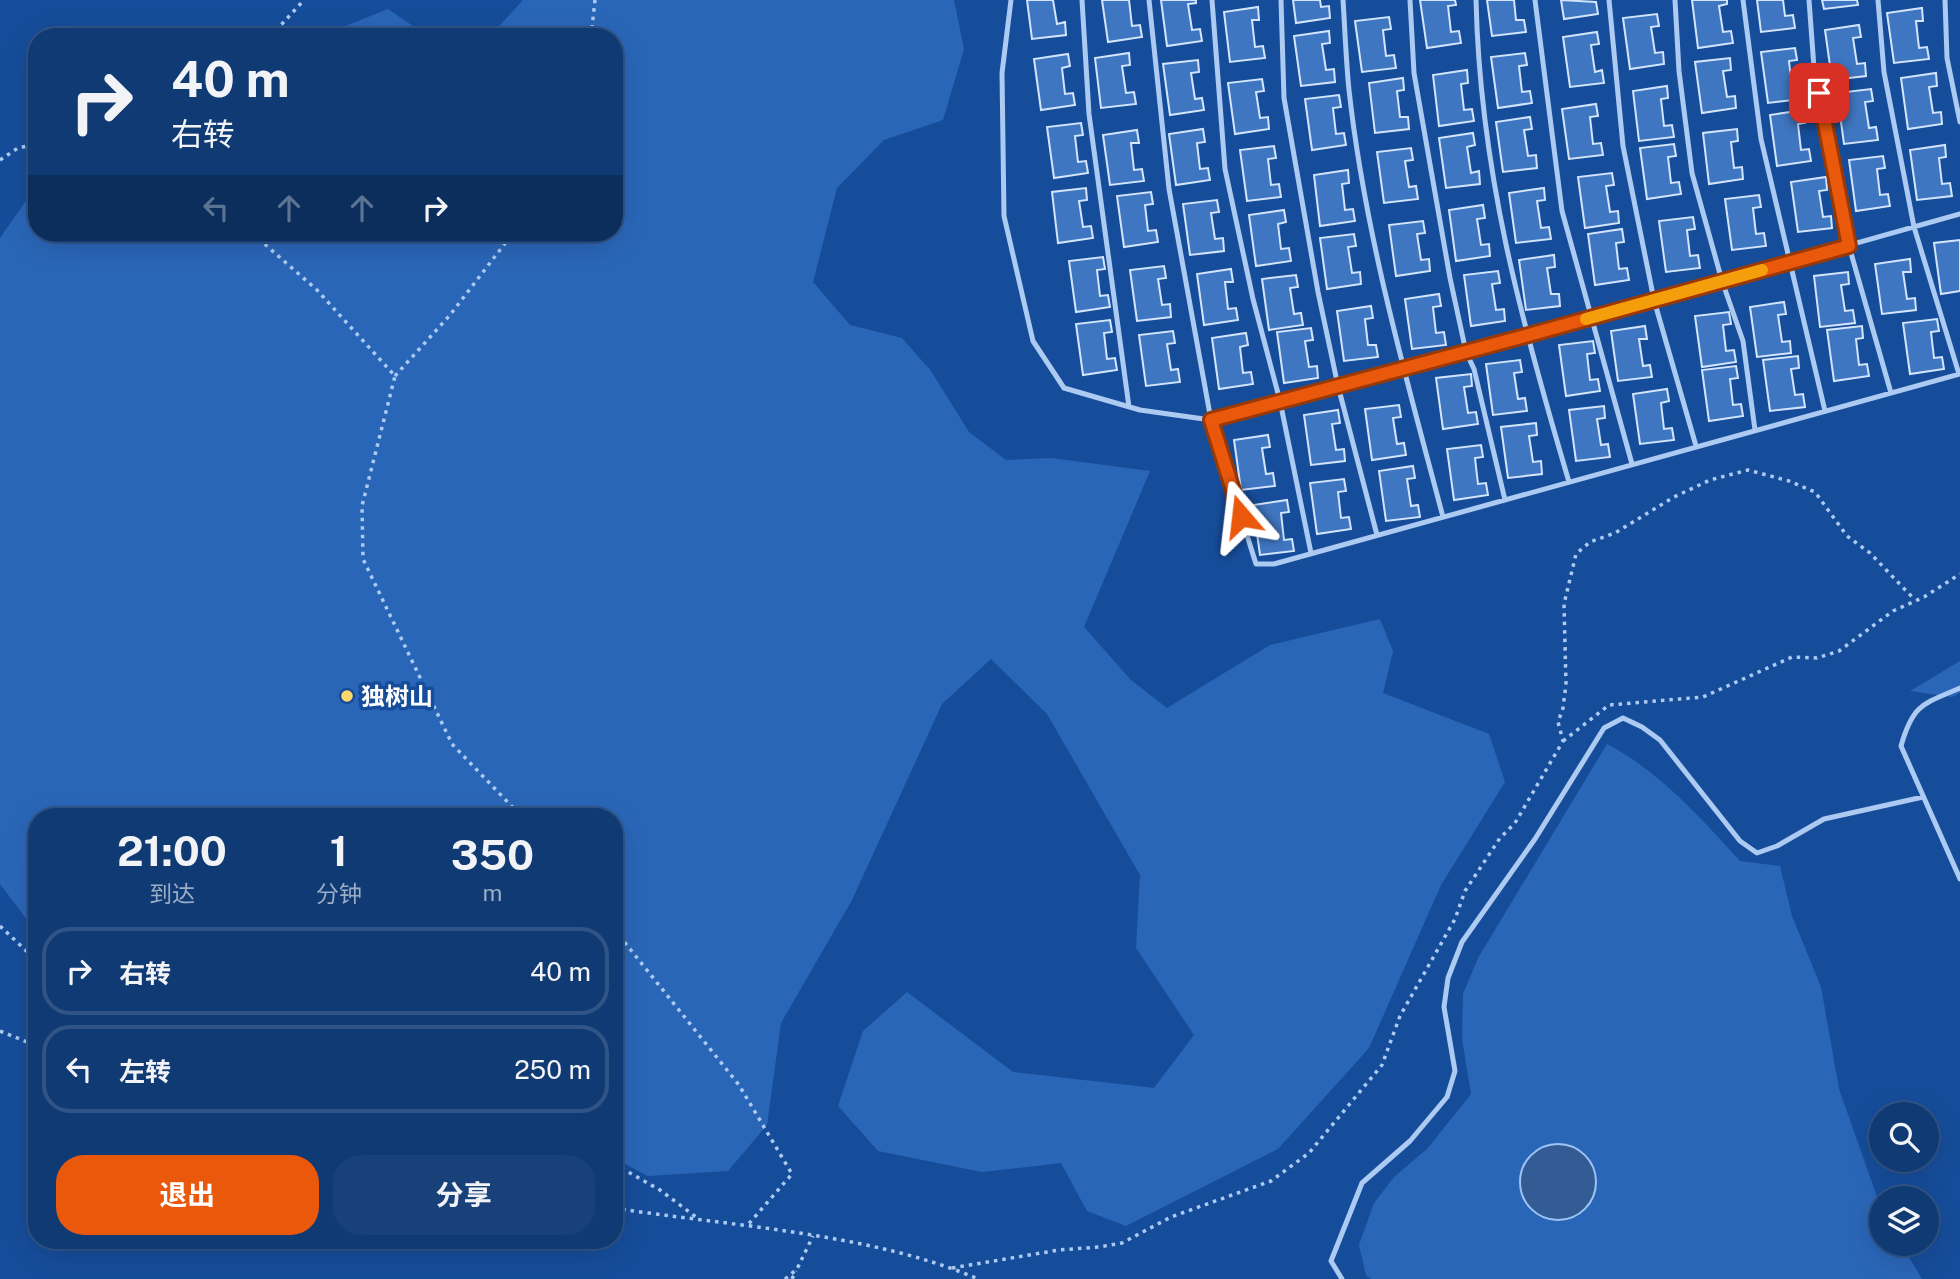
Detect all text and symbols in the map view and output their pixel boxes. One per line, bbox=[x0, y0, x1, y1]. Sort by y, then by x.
text: 40 m bbox=[171, 50, 290, 108]
icon: right bbox=[56, 56, 147, 147]
pin bbox=[1789, 63, 1849, 123]
icon: arrive bbox=[1800, 74, 1838, 112]
text: 右转 bbox=[171, 116, 235, 153]
icon: left bbox=[197, 189, 235, 227]
icon: ahead bbox=[270, 189, 308, 227]
icon: ahead bbox=[343, 189, 381, 227]
icon: right bbox=[416, 189, 454, 227]
position arrow bbox=[1204, 479, 1278, 553]
place label: 独树山 bbox=[361, 682, 433, 710]
marker: 独树山 bbox=[339, 688, 355, 704]
text: 21:00 bbox=[117, 826, 227, 875]
text: 1 bbox=[330, 826, 348, 875]
text: 350 bbox=[451, 830, 534, 879]
text: m bbox=[482, 879, 502, 906]
text: 到达 bbox=[149, 880, 195, 907]
text: 分钟 bbox=[316, 880, 362, 907]
icon: right bbox=[60, 952, 98, 990]
text: 40 m bbox=[530, 956, 591, 987]
text: 右转 bbox=[119, 958, 171, 989]
icon: left bbox=[60, 1050, 98, 1088]
text: 250 m bbox=[514, 1054, 591, 1085]
text: 左转 bbox=[119, 1056, 171, 1087]
map controls bbox=[1869, 1102, 1939, 1256]
button: search bbox=[1869, 1102, 1939, 1172]
button: 退出 bbox=[56, 1155, 319, 1235]
button: 分享 bbox=[333, 1155, 595, 1235]
button: layers bbox=[1869, 1186, 1939, 1256]

